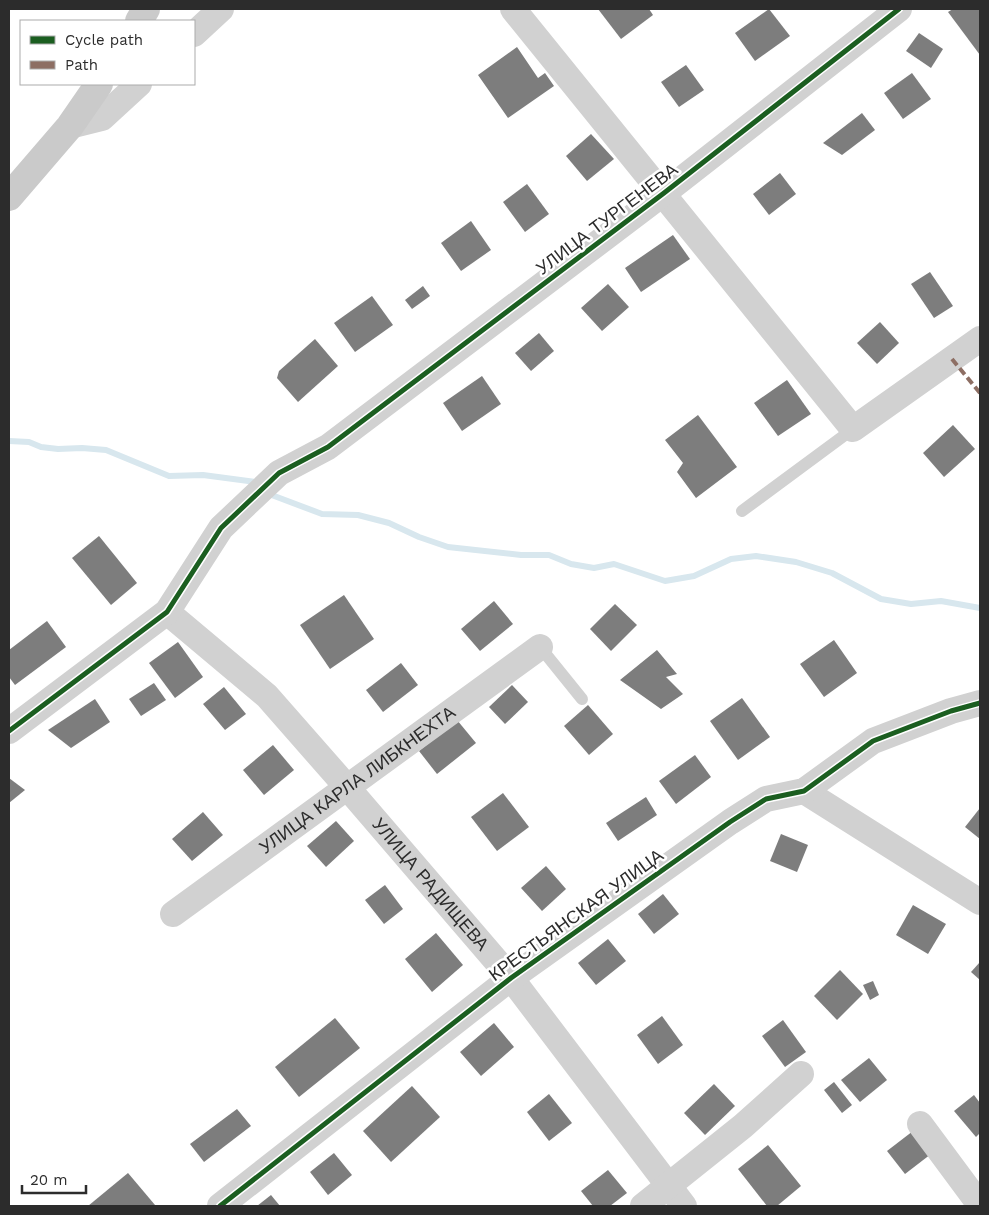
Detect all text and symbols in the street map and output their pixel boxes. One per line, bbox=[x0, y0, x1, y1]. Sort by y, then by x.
legend bbox=[20, 20, 195, 85]
text: Cycle path bbox=[65, 31, 143, 49]
text: Path bbox=[65, 56, 98, 74]
street label: УЛИЦА ТУРГЕНЕВА bbox=[532, 159, 682, 279]
street label: УЛИЦА КАРЛА ЛИБКНЕХТА bbox=[255, 701, 459, 858]
street label: УЛИЦА РАДИЩЕВА bbox=[368, 813, 494, 955]
street label: КРЕСТЬЯНСКАЯ УЛИЦА bbox=[484, 844, 667, 985]
scale bar bbox=[22, 1162, 86, 1194]
text: 20 m bbox=[30, 1171, 68, 1189]

